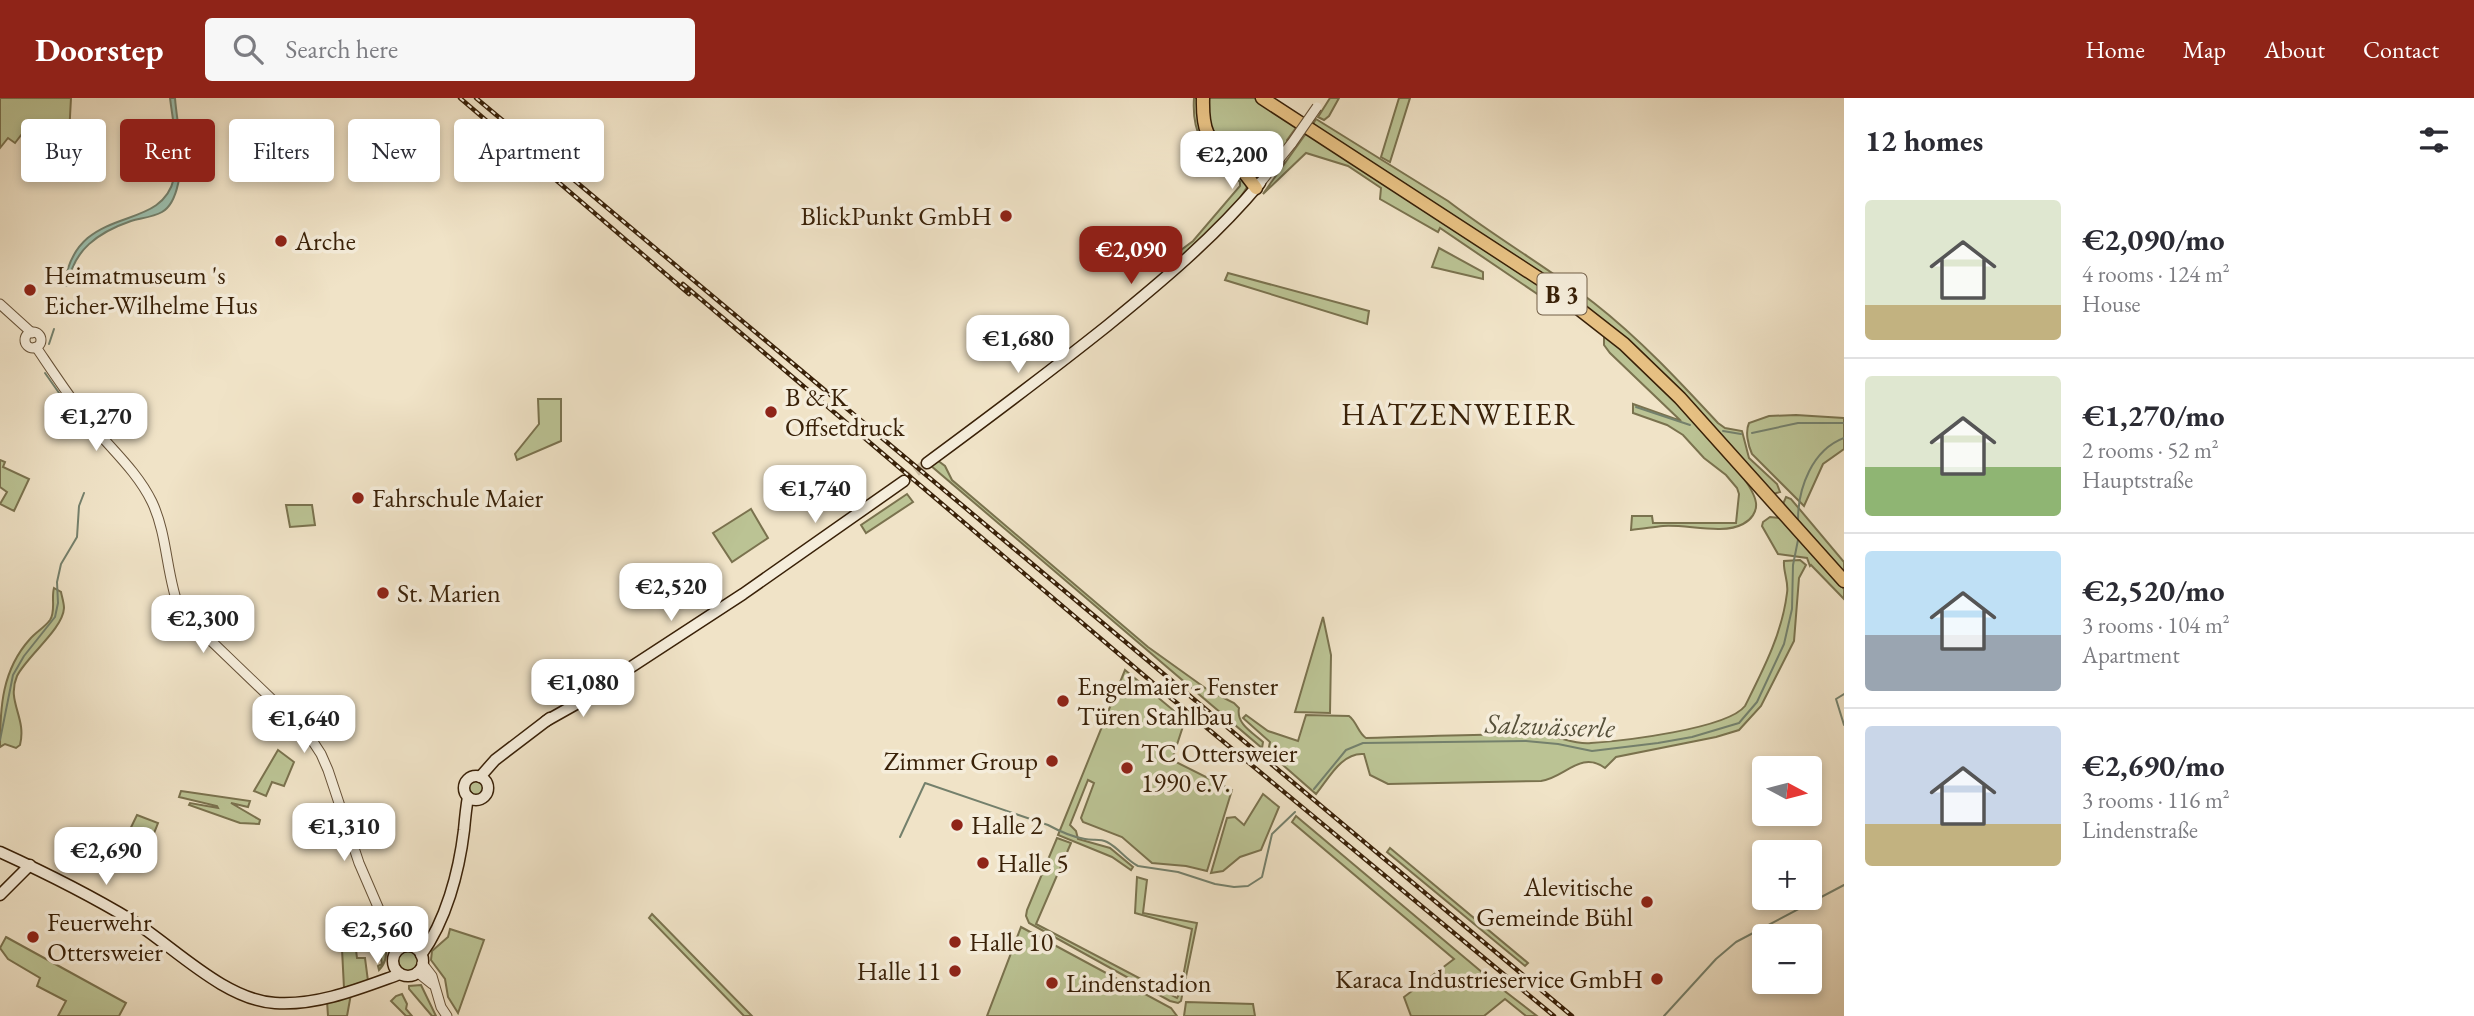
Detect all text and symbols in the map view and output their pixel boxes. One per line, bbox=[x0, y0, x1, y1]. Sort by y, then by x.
search box bbox=[205, 18, 695, 81]
text: Doorstep bbox=[35, 28, 163, 71]
icon: search bbox=[229, 30, 267, 68]
text: Search here bbox=[285, 32, 398, 66]
text: Home bbox=[2085, 34, 2145, 65]
text: Map bbox=[2183, 34, 2226, 65]
text: About bbox=[2264, 34, 2325, 65]
text: Contact bbox=[2363, 34, 2439, 65]
chip: Buy bbox=[21, 119, 106, 182]
chip: Rent bbox=[120, 119, 215, 182]
chip: Filters bbox=[229, 119, 334, 182]
chip: New bbox=[348, 119, 440, 182]
chip: Apartment bbox=[454, 119, 604, 182]
text: 12 homes bbox=[1865, 121, 1983, 160]
icon: filters bbox=[2415, 121, 2453, 159]
pin: €2,200 bbox=[1175, 132, 1289, 191]
text: €2,200 bbox=[1196, 139, 1268, 169]
place label: BlickPunkt GmbH bbox=[800, 199, 992, 233]
marker: BlickPunkt GmbH bbox=[998, 208, 1014, 224]
text: €2,090/mo bbox=[2082, 220, 2225, 259]
place label: Arche bbox=[294, 224, 356, 258]
pin: €2,090 bbox=[1074, 226, 1188, 286]
icon: home bbox=[1921, 228, 2005, 312]
marker: Arche bbox=[273, 233, 289, 249]
text: €2,090 bbox=[1095, 234, 1167, 264]
place label: Heimatmuseum 's Eicher-Wilhelme Hus bbox=[44, 258, 258, 322]
text: 4 rooms · 124 m² bbox=[2082, 259, 2230, 289]
road number: B 3 bbox=[1538, 274, 1586, 314]
marker: Heimatmuseum 's Eicher-Wilhelme Hus bbox=[22, 282, 38, 298]
text: House bbox=[2082, 289, 2141, 319]
pin: €1,680 bbox=[961, 316, 1075, 375]
text: €1,680 bbox=[982, 323, 1054, 353]
place label: B & K Offsetdruck bbox=[785, 380, 906, 444]
pin: €1,270 bbox=[39, 394, 153, 453]
district label: HATZENWEIER bbox=[1341, 395, 1577, 434]
text: €1,270/mo bbox=[2082, 396, 2225, 435]
text: €1,270 bbox=[60, 401, 132, 431]
marker: B & K Offsetdruck bbox=[763, 404, 779, 420]
icon: home bbox=[1921, 404, 2005, 488]
text: 2 rooms · 52 m² bbox=[2082, 435, 2219, 465]
text: Hauptstraße bbox=[2082, 465, 2193, 495]
pin: €1,740 bbox=[758, 466, 872, 525]
text: €1,740 bbox=[779, 473, 851, 503]
place label: Fahrschule Maier bbox=[372, 481, 543, 515]
marker: Fahrschule Maier bbox=[350, 490, 366, 506]
pin: €2,520 bbox=[614, 564, 728, 623]
text: €2,520 bbox=[635, 571, 707, 601]
text: €2,520/mo bbox=[2082, 571, 2225, 610]
place label: St. Marien bbox=[397, 576, 501, 610]
icon: home bbox=[1921, 579, 2005, 663]
marker: St. Marien bbox=[375, 585, 391, 601]
pin: €2,300 bbox=[146, 596, 260, 655]
text: €2,300 bbox=[167, 603, 239, 633]
text: 3 rooms · 104 m² bbox=[2082, 610, 2230, 640]
text: Apartment bbox=[2082, 640, 2180, 670]
pin: €1,080 bbox=[526, 660, 640, 719]
text: €1,080 bbox=[547, 667, 619, 697]
place label: Engelmaier - Fenster Türen Stahlbau bbox=[1077, 669, 1279, 733]
marker: Engelmaier - Fenster Türen Stahlbau bbox=[1055, 693, 1071, 709]
pin: €1,640 bbox=[247, 696, 361, 755]
text: €1,640 bbox=[268, 703, 340, 733]
water label: Salzwässerle bbox=[1483, 705, 1616, 745]
place label: TC Ottersweier 1990 e.V. bbox=[1141, 736, 1298, 800]
place label: Zimmer Group bbox=[884, 744, 1038, 778]
text: €2,690/mo bbox=[2082, 746, 2225, 785]
marker: Zimmer Group bbox=[1044, 753, 1060, 769]
icon: home bbox=[1921, 754, 2005, 838]
north arrow bbox=[1752, 756, 1822, 826]
map controls bbox=[1752, 756, 1822, 994]
marker: TC Ottersweier 1990 e.V. bbox=[1119, 760, 1135, 776]
text: 3 rooms · 116 m² bbox=[2082, 785, 2230, 815]
pin: €1,310 bbox=[287, 804, 401, 863]
place label: Halle 2 bbox=[971, 808, 1043, 842]
text: €1,310 bbox=[308, 811, 380, 841]
text: Lindenstraße bbox=[2082, 815, 2198, 845]
marker: Halle 2 bbox=[949, 817, 965, 833]
pin: €2,690 bbox=[49, 828, 163, 887]
text: €2,690 bbox=[70, 835, 142, 865]
button: + bbox=[1752, 840, 1822, 910]
place label: Halle 5 bbox=[997, 846, 1069, 880]
marker: Halle 5 bbox=[975, 855, 991, 871]
place label: Alevitische Gemeinde Bühl bbox=[1476, 870, 1633, 934]
marker: Alevitische Gemeinde Bühl bbox=[1639, 894, 1655, 910]
place label: Feuerwehr Ottersweier bbox=[47, 905, 163, 969]
pin: €2,560 bbox=[320, 906, 434, 966]
text: €2,560 bbox=[341, 914, 413, 944]
button: − bbox=[1752, 924, 1822, 994]
place label: Halle 10 bbox=[969, 925, 1053, 959]
marker: Feuerwehr Ottersweier bbox=[25, 929, 41, 945]
marker: Halle 10 bbox=[947, 934, 963, 950]
place label: Halle 11 bbox=[857, 954, 941, 988]
place label: Karaca Industrieservice GmbH bbox=[1335, 962, 1643, 996]
marker: Halle 11 bbox=[947, 963, 963, 979]
place label: Lindenstadion bbox=[1066, 966, 1212, 1000]
marker: Karaca Industrieservice GmbH bbox=[1649, 971, 1665, 987]
marker: Lindenstadion bbox=[1044, 975, 1060, 991]

